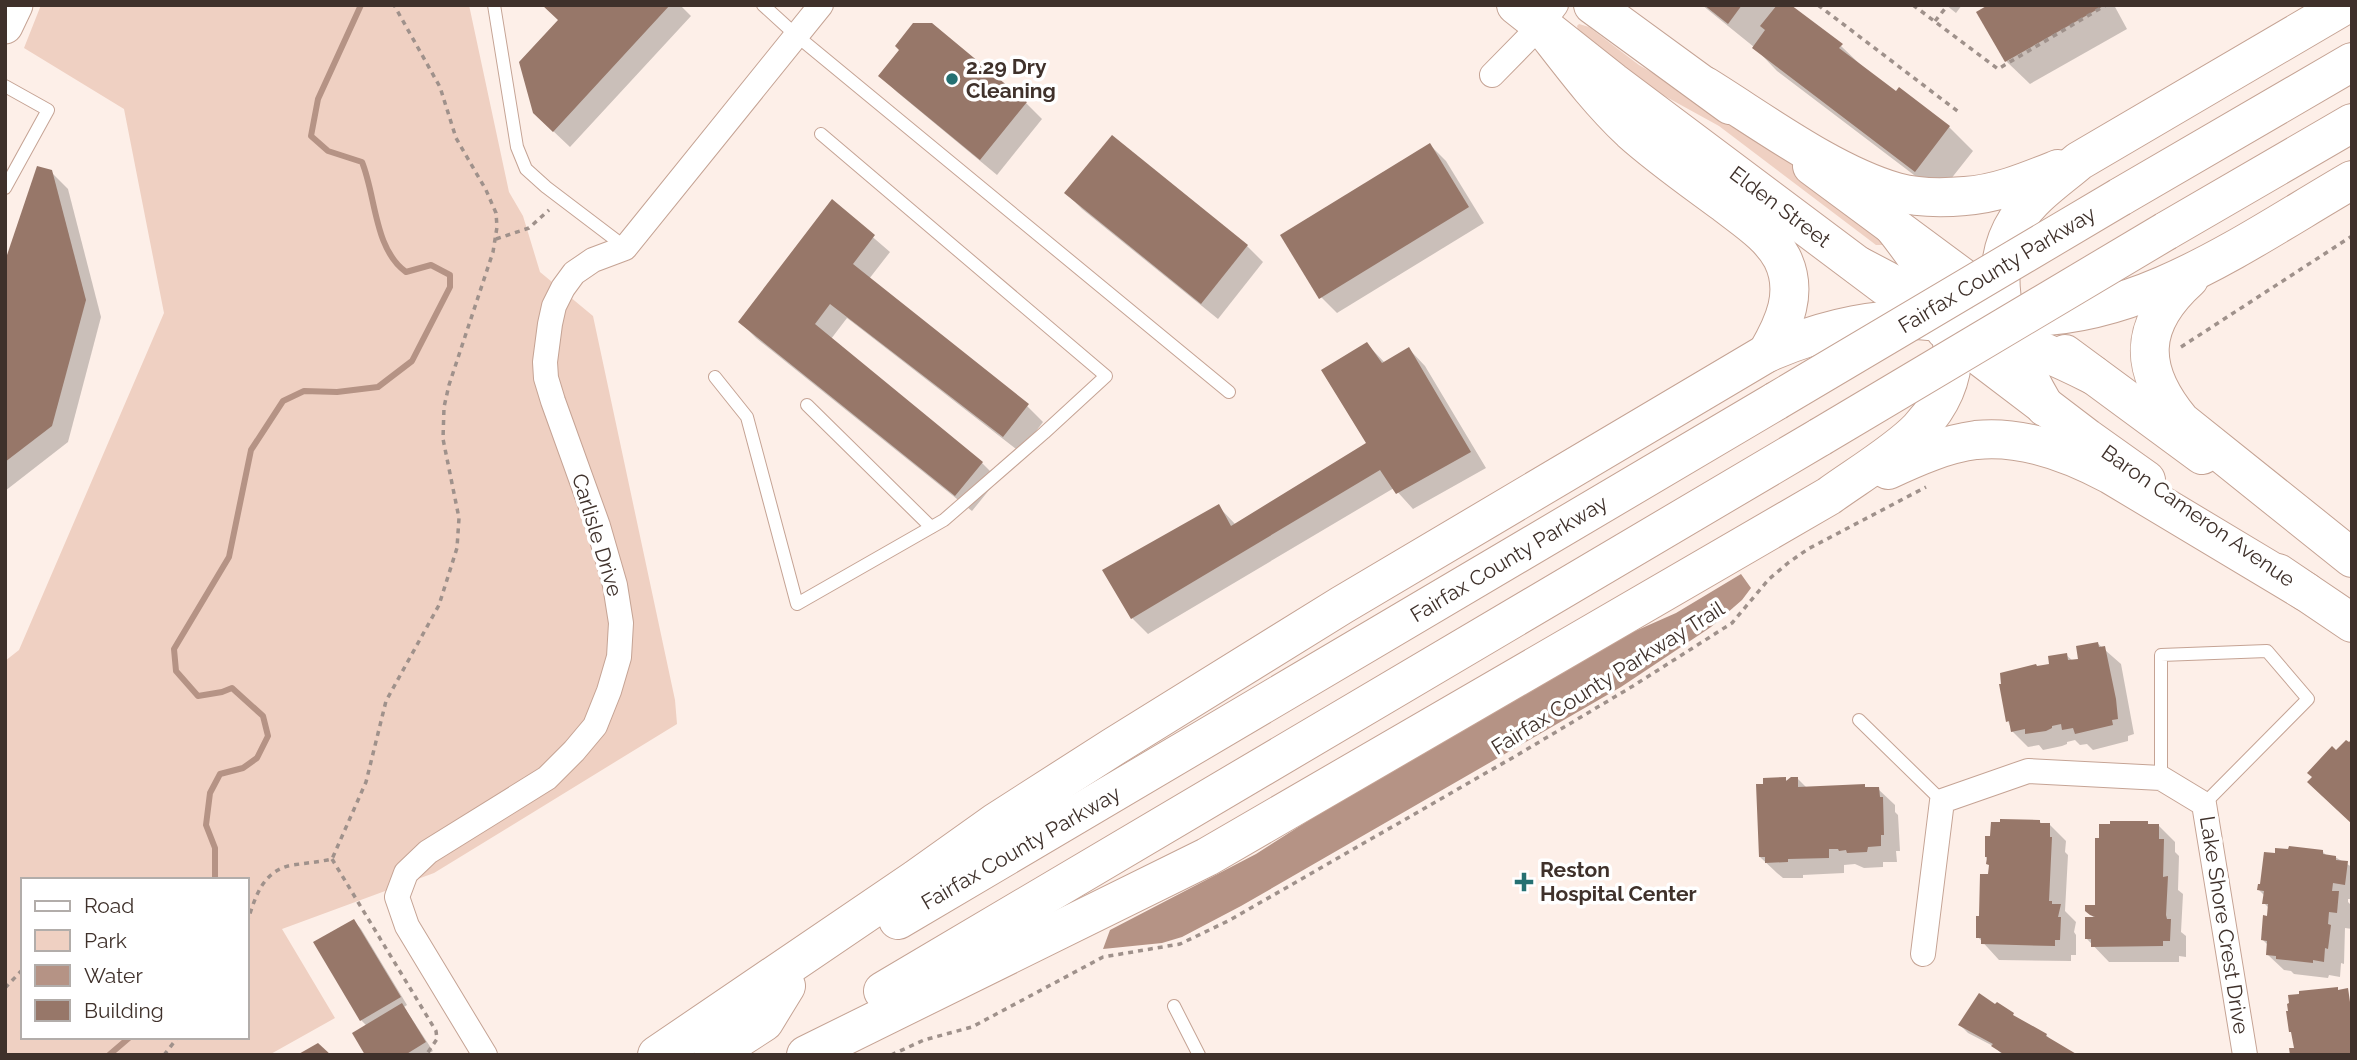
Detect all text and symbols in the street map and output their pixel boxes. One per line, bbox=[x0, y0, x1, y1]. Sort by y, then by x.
place label: 2.29 Dry Cleaning bbox=[966, 54, 1056, 103]
marker: 2.29 Dry Cleaning bbox=[944, 71, 960, 87]
street label: Elden Street bbox=[1725, 161, 1836, 253]
street label: Fairfax County Parkway bbox=[1894, 201, 2100, 338]
street label: Baron Cameron Avenue bbox=[2097, 439, 2300, 592]
street label: Carlisle Drive bbox=[567, 470, 628, 599]
street label: Fairfax County Parkway bbox=[1406, 490, 1612, 627]
street label: Fairfax County Parkway Trail bbox=[1487, 595, 1729, 760]
street label: Fairfax County Parkway bbox=[917, 780, 1125, 915]
street label: Lake Shore Crest Drive bbox=[2195, 814, 2254, 1036]
place label: Reston Hospital Center bbox=[1540, 857, 1697, 906]
marker: Reston Hospital Center bbox=[1514, 872, 1534, 892]
legend bbox=[21, 878, 248, 1039]
text: Road bbox=[84, 893, 134, 918]
text: Park bbox=[84, 928, 127, 953]
text: Water bbox=[84, 963, 143, 988]
text: Building bbox=[84, 998, 164, 1023]

